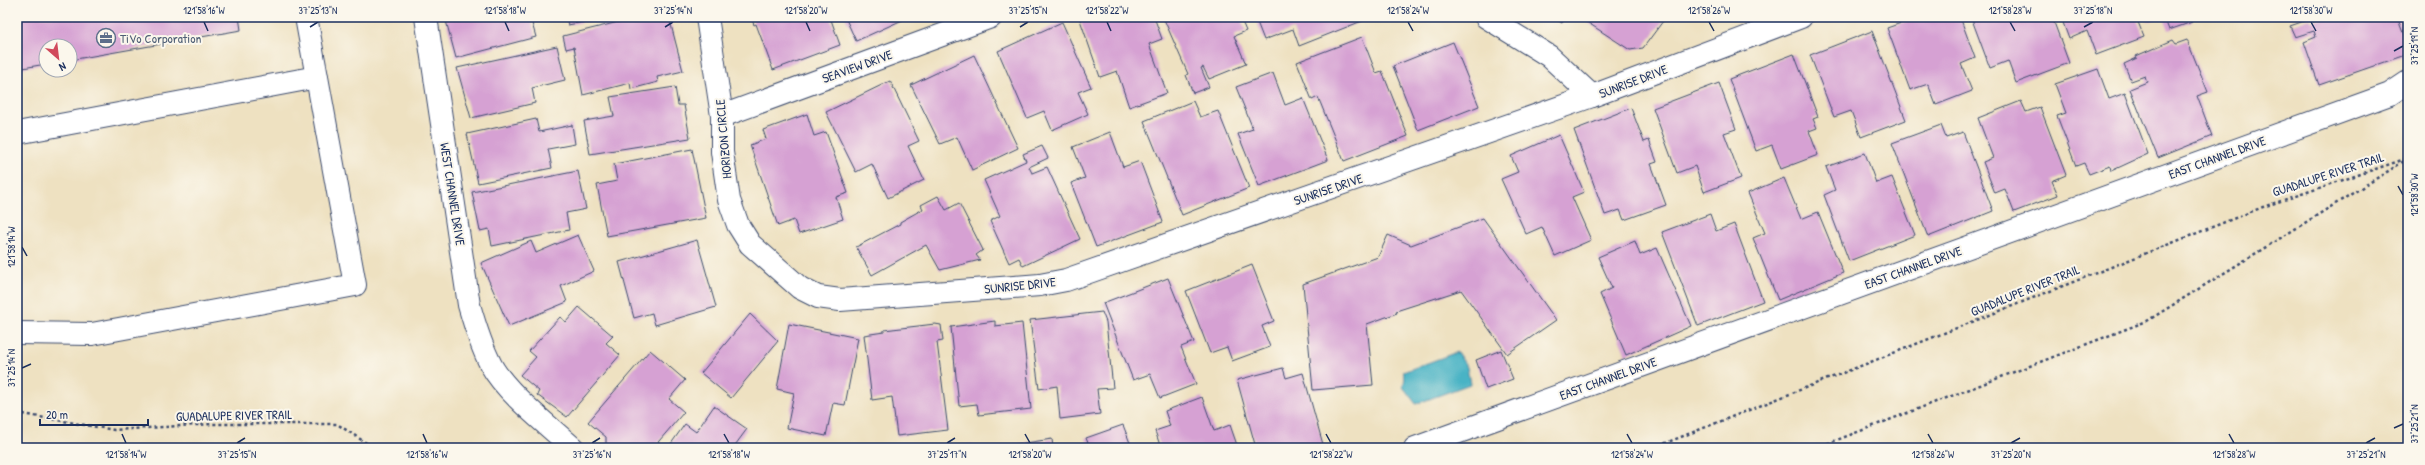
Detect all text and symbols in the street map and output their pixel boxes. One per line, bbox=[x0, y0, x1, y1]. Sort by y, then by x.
text: 121°58'16"W bbox=[183, 4, 225, 17]
text: 37°25'13"N bbox=[299, 4, 337, 17]
text: 121°58'18"W bbox=[484, 4, 527, 17]
text: 37°25'14"N bbox=[654, 4, 692, 17]
text: 121°58'20"W bbox=[785, 4, 828, 17]
text: 37°25'15"N bbox=[1009, 4, 1047, 17]
text: 121°58'22"W bbox=[1085, 4, 1129, 17]
text: 121°58'24"W bbox=[1387, 4, 1430, 17]
text: 121°58'26"W bbox=[1688, 4, 1731, 17]
text: 121°58'28"W bbox=[1989, 4, 2032, 17]
text: 37°25'18"N bbox=[2074, 4, 2112, 17]
text: 121°58'30"W bbox=[2290, 4, 2333, 17]
office icon: TiVo Corporation bbox=[95, 27, 117, 49]
text: 37°25'19"N bbox=[2408, 27, 2421, 65]
place label: TiVo Corporation bbox=[120, 29, 201, 47]
north arrow bbox=[38, 38, 78, 78]
street label: SEAVIEW DRIVE bbox=[819, 45, 895, 87]
text: N bbox=[57, 59, 69, 74]
street label: SUNRISE DRIVE bbox=[1596, 60, 1670, 102]
street label: HORIZON CIRCLE bbox=[711, 98, 735, 180]
street label: EAST CHANNEL DRIVE bbox=[2166, 131, 2268, 183]
street label: WEST CHANNEL DRIVE bbox=[436, 141, 470, 247]
street label: GUADALUPE RIVER TRAIL bbox=[2270, 147, 2386, 201]
street label: SUNRISE DRIVE bbox=[1291, 169, 1365, 209]
text: 121°58'30"W bbox=[2408, 173, 2421, 216]
text: 121°58'14"W bbox=[5, 226, 18, 268]
street label: EAST CHANNEL DRIVE bbox=[1862, 241, 1964, 293]
street label: GUADALUPE RIVER TRAIL bbox=[1968, 260, 2082, 320]
street label: SUNRISE DRIVE bbox=[983, 272, 1057, 298]
text: 37°25'14"N bbox=[5, 349, 18, 387]
street label: EAST CHANNEL DRIVE bbox=[1557, 352, 1659, 404]
scale bar bbox=[40, 401, 148, 427]
street label: GUADALUPE RIVER TRAIL bbox=[176, 405, 292, 425]
text: 37°25'21"N bbox=[2408, 405, 2421, 443]
text: 20 m bbox=[46, 406, 68, 423]
text: 121°58'14"W bbox=[105, 448, 147, 461]
text: 37°25'15"N bbox=[218, 448, 256, 461]
text: 121°58'16"W bbox=[406, 448, 448, 461]
text: 37°25'16"N bbox=[573, 448, 611, 461]
text: 121°58'18"W bbox=[708, 448, 751, 461]
text: 37°25'17"N bbox=[927, 448, 967, 461]
text: 121°58'20"W bbox=[1009, 448, 1052, 461]
text: 121°58'22"W bbox=[1309, 448, 1353, 461]
text: 121°58'24"W bbox=[1611, 448, 1654, 461]
text: 121°58'26"W bbox=[1912, 448, 1955, 461]
text: 37°25'20"N bbox=[1991, 448, 2031, 461]
text: 121°58'28"W bbox=[2213, 448, 2256, 461]
text: 37°25'21"N bbox=[2347, 448, 2385, 461]

